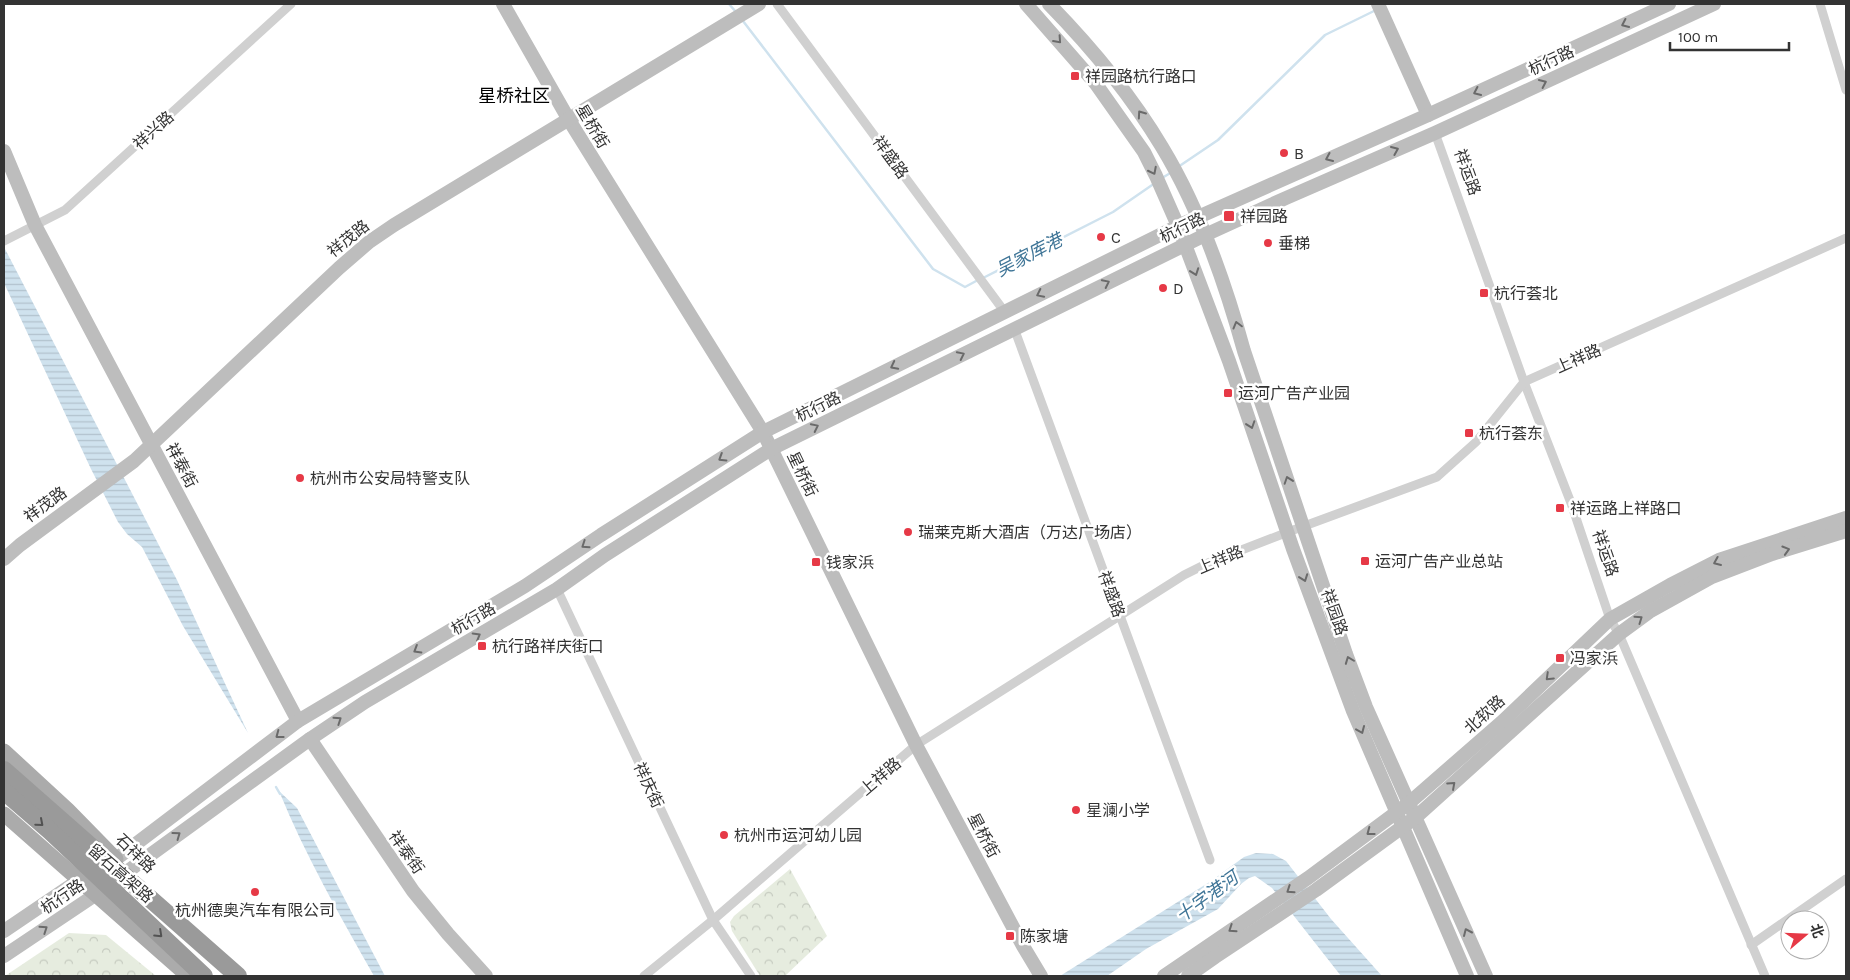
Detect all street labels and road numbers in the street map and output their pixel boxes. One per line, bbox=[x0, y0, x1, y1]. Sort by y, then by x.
street label: 杭行路 bbox=[1525, 42, 1577, 79]
street label: 星桥街 bbox=[572, 101, 613, 152]
street label: 祥兴路 bbox=[129, 107, 178, 153]
street label: 祥盛路 bbox=[869, 132, 912, 182]
street label: 祥运路 bbox=[1450, 146, 1485, 198]
street label: 杭行路 bbox=[1156, 208, 1208, 247]
street label: 祥茂路 bbox=[324, 216, 373, 261]
street label: 上祥路 bbox=[1552, 340, 1604, 377]
street label: 杭行路 bbox=[792, 387, 844, 426]
street label: 祥泰街 bbox=[162, 440, 201, 491]
street label: 星桥街 bbox=[783, 448, 822, 500]
street label: 祥茂路 bbox=[20, 483, 70, 526]
street label: 祥运路 bbox=[1589, 527, 1622, 579]
street label: 上祥路 bbox=[1194, 541, 1246, 578]
street label: 祥盛路 bbox=[1094, 568, 1129, 620]
street label: 祥园路 bbox=[1317, 586, 1352, 638]
street label: 杭行路 bbox=[448, 598, 499, 639]
street label: 北软路 bbox=[1460, 691, 1509, 737]
street label: 上祥路 bbox=[856, 753, 905, 799]
street label: 祥庆街 bbox=[630, 759, 667, 811]
street label: 星桥街 bbox=[964, 810, 1003, 861]
street label: 祥泰街 bbox=[385, 827, 428, 877]
street label: 石祥路 bbox=[112, 830, 160, 877]
street label: 留石高架路 bbox=[84, 840, 157, 907]
street label: 杭行路 bbox=[37, 875, 87, 918]

